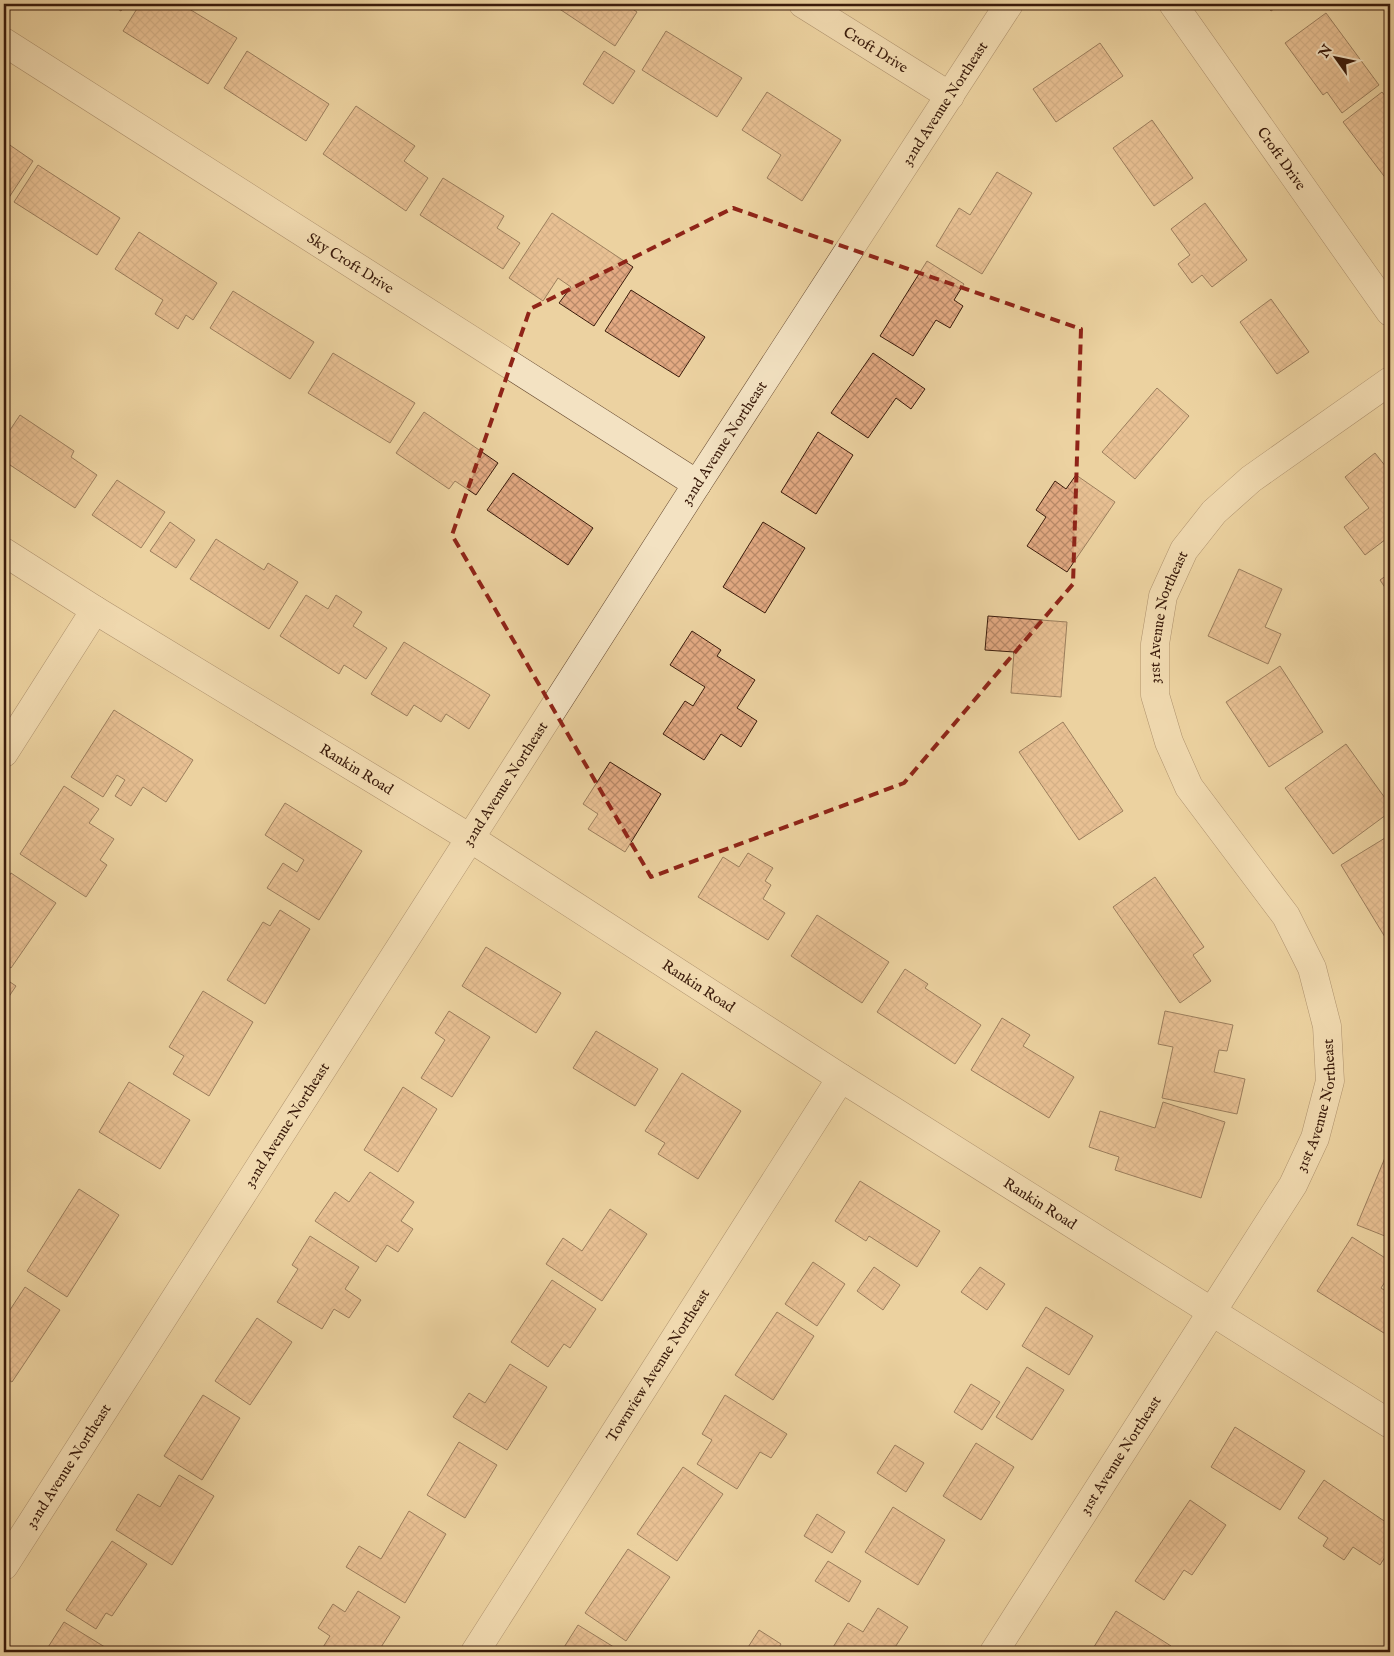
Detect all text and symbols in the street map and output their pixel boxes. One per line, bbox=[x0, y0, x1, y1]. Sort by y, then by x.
street label: Croft Drive bbox=[840, 22, 912, 77]
north arrow bbox=[1312, 32, 1362, 82]
street label: 32nd Avenue Northeast bbox=[897, 38, 992, 169]
text: N bbox=[1315, 41, 1337, 62]
street label: Croft Drive bbox=[1253, 123, 1311, 194]
street label: Sky Croft Drive bbox=[303, 228, 398, 298]
street label: 32nd Avenue Northeast bbox=[677, 377, 771, 508]
street label: 31st Avenue Northeast bbox=[1146, 548, 1192, 684]
street label: 32nd Avenue Northeast bbox=[458, 718, 552, 850]
street label: Rankin Road bbox=[316, 739, 398, 799]
street label: Rankin Road bbox=[659, 955, 739, 1017]
street label: 31st Avenue Northeast bbox=[1291, 1038, 1339, 1175]
street label: 32nd Avenue Northeast bbox=[240, 1059, 333, 1191]
street label: Rankin Road bbox=[1000, 1173, 1081, 1234]
street label: Townview Avenue Northeast bbox=[602, 1285, 714, 1446]
street label: 31st Avenue Northeast bbox=[1075, 1392, 1165, 1518]
street label: 32nd Avenue Northeast bbox=[21, 1400, 115, 1532]

